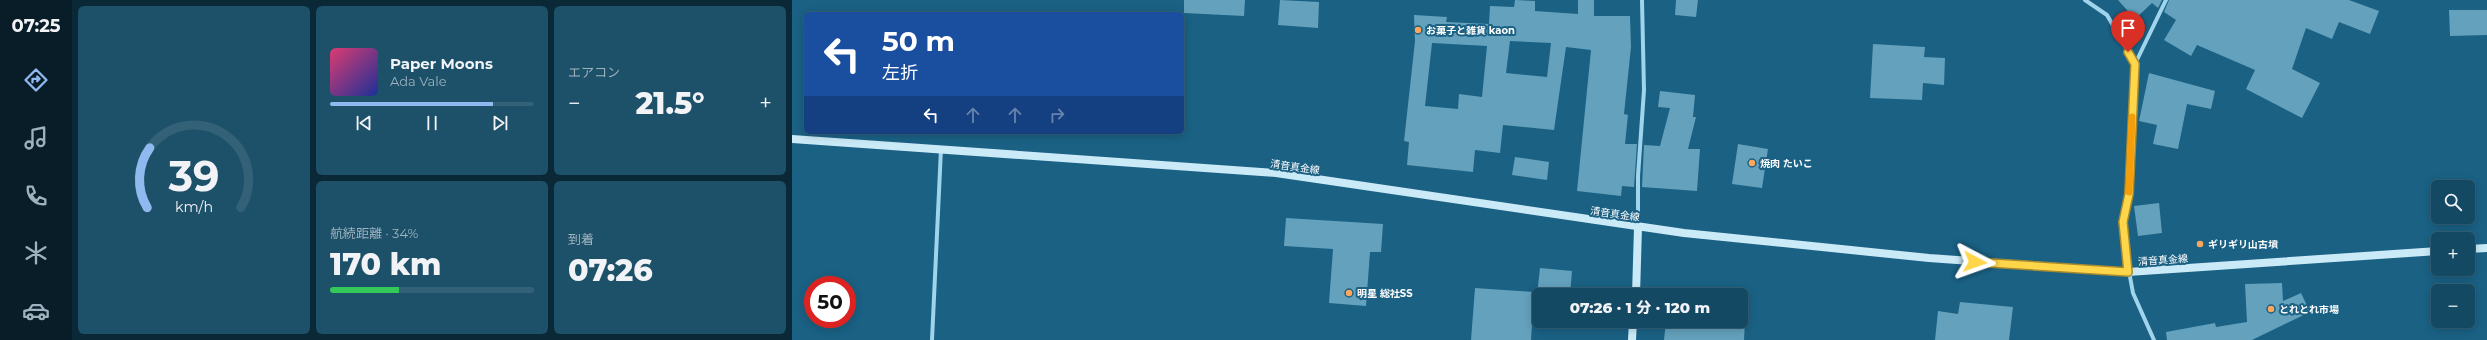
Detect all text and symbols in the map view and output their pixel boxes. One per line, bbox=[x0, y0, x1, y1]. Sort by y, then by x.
pin bbox=[2111, 11, 2145, 52]
text: 07:25 bbox=[11, 15, 61, 37]
icon: arrive bbox=[2117, 17, 2139, 39]
text: 50 m bbox=[882, 24, 955, 58]
place label: お菓子と雑貨 kaon bbox=[1426, 24, 1515, 37]
marker: お菓子と雑貨 kaon bbox=[1413, 25, 1423, 35]
icon: left bbox=[816, 28, 868, 80]
text: Paper Moons bbox=[390, 54, 493, 73]
text: 左折 bbox=[882, 62, 918, 84]
text: エアコン bbox=[568, 64, 620, 80]
icon: directions bbox=[22, 66, 50, 94]
text: Ada Vale bbox=[390, 73, 447, 89]
text: 21.5° bbox=[635, 85, 705, 122]
text: − bbox=[568, 90, 581, 117]
text: + bbox=[759, 90, 772, 117]
icon: left bbox=[920, 104, 942, 126]
icon: ahead bbox=[962, 104, 984, 126]
icon: ahead bbox=[1004, 104, 1026, 126]
icon: right bbox=[1046, 104, 1068, 126]
icon: previous bbox=[353, 112, 375, 134]
icon: pause bbox=[421, 112, 443, 134]
icon: next bbox=[489, 112, 511, 134]
icon: music bbox=[22, 124, 50, 152]
text: 39 bbox=[167, 151, 220, 201]
street label: 清音真金線 bbox=[1269, 157, 1321, 177]
place label: 焼肉 たいこ bbox=[1760, 157, 1813, 170]
marker: 焼肉 たいこ bbox=[1747, 158, 1757, 168]
map controls bbox=[2431, 180, 2475, 328]
button: search bbox=[2431, 180, 2475, 224]
icon: phone bbox=[22, 182, 50, 210]
text: km/h bbox=[175, 198, 213, 216]
street label: 清音真金線 bbox=[1589, 204, 1641, 224]
text: 航続距離 · 34% bbox=[330, 225, 418, 241]
text: 到着 bbox=[568, 231, 594, 247]
button: + bbox=[2431, 232, 2475, 276]
place label: ギリギリ山古墳 bbox=[2208, 238, 2279, 251]
icon: climate bbox=[22, 239, 50, 267]
marker: ギリギリ山古墳 bbox=[2195, 239, 2205, 249]
position arrow bbox=[1954, 241, 1996, 283]
text: 170 km bbox=[330, 246, 441, 283]
text: 07:26 bbox=[568, 252, 653, 289]
street label: 清音真金線 bbox=[2138, 252, 2188, 268]
speed limit sign: 50 bbox=[804, 276, 856, 328]
button: − bbox=[2431, 284, 2475, 328]
place label: 明星 総社SS bbox=[1357, 287, 1413, 300]
marker: 明星 総社SS bbox=[1344, 288, 1354, 298]
icon: car bbox=[22, 297, 50, 325]
text: 07:26 · 1 分 · 120 m bbox=[1570, 298, 1710, 317]
place label: とれとれ市場 bbox=[2279, 303, 2339, 316]
marker: とれとれ市場 bbox=[2266, 304, 2276, 314]

